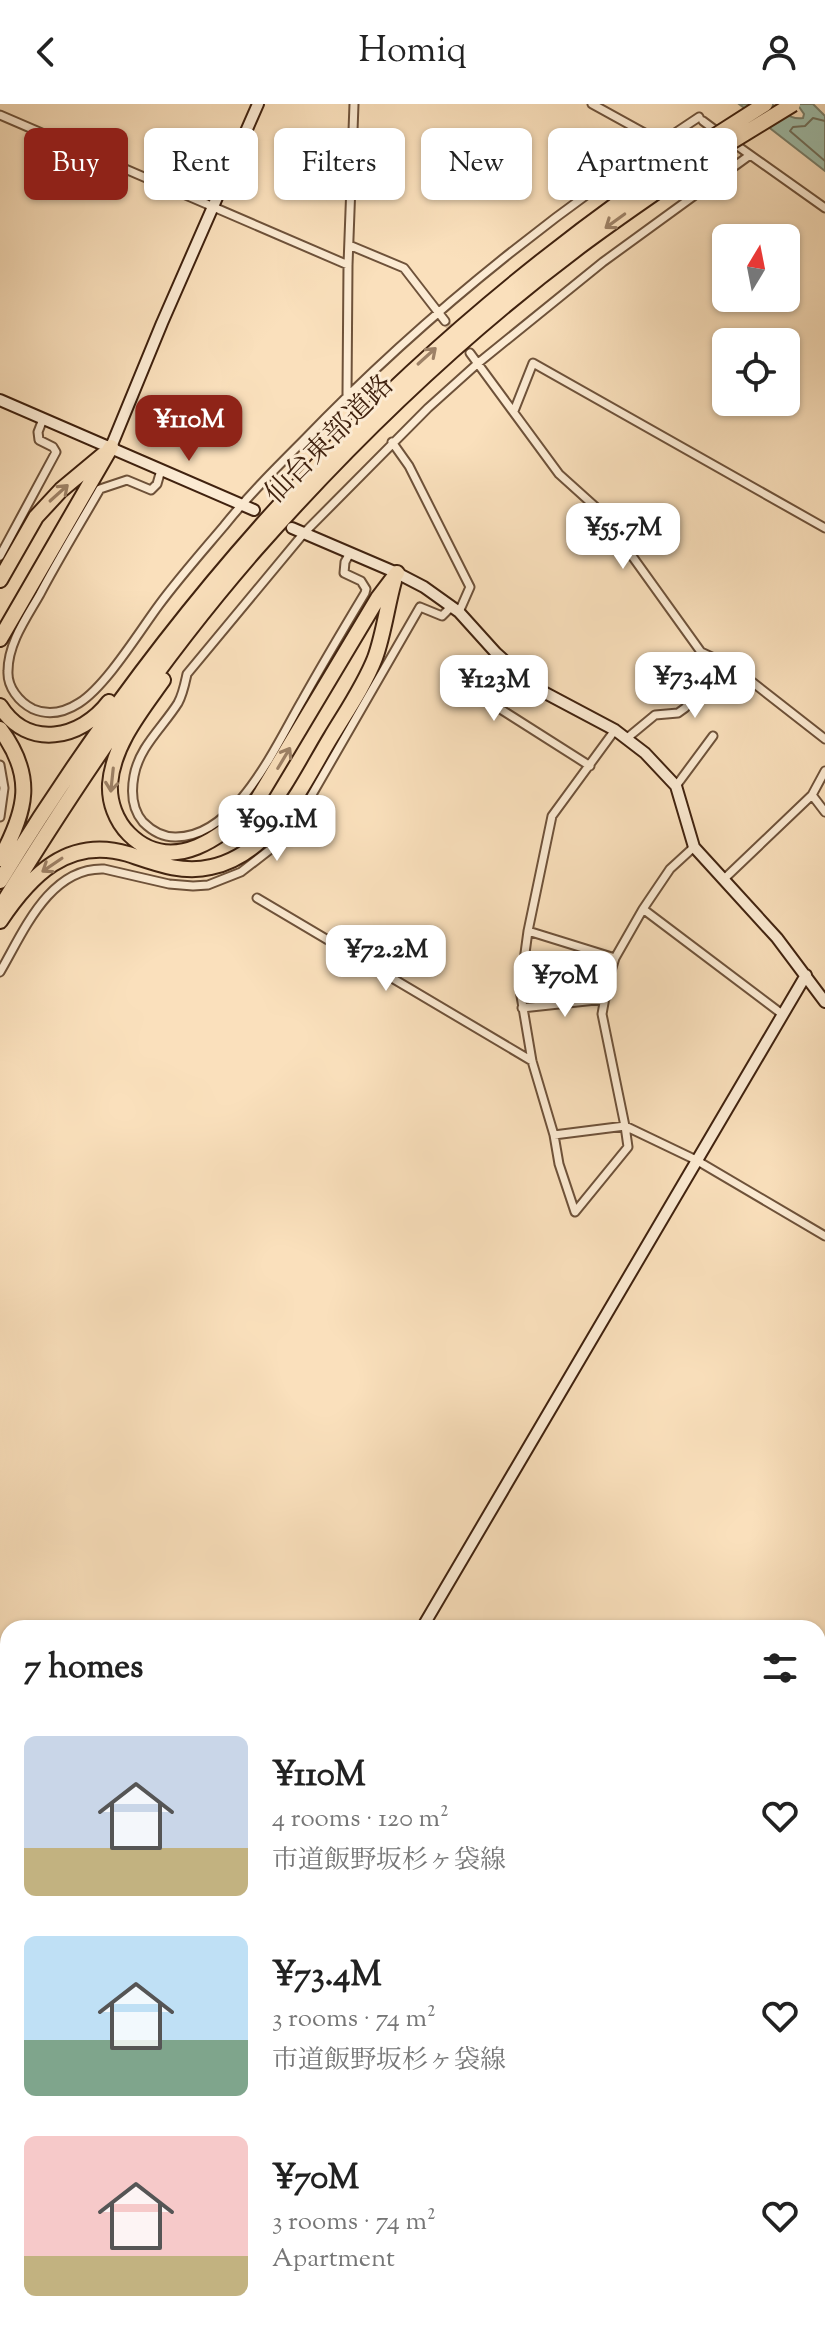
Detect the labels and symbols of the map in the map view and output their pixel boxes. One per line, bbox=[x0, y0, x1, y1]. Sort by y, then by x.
one-way arrow bbox=[605, 212, 627, 229]
north arrow bbox=[712, 224, 800, 312]
one-way arrow bbox=[416, 348, 436, 366]
street label: 仙台東部道路 bbox=[257, 367, 404, 514]
pin: ¥110M bbox=[133, 395, 245, 463]
one-way arrow bbox=[49, 484, 69, 502]
pin: ¥55.7M bbox=[558, 503, 688, 571]
pin: ¥73.4M bbox=[630, 652, 760, 720]
pin: ¥123M bbox=[438, 655, 550, 723]
one-way arrow bbox=[276, 747, 292, 770]
one-way arrow bbox=[105, 766, 120, 793]
pin: ¥99.1M bbox=[212, 795, 342, 863]
one-way arrow bbox=[41, 857, 63, 874]
pin: ¥72.2M bbox=[321, 925, 451, 993]
pin: ¥70M bbox=[518, 951, 612, 1019]

